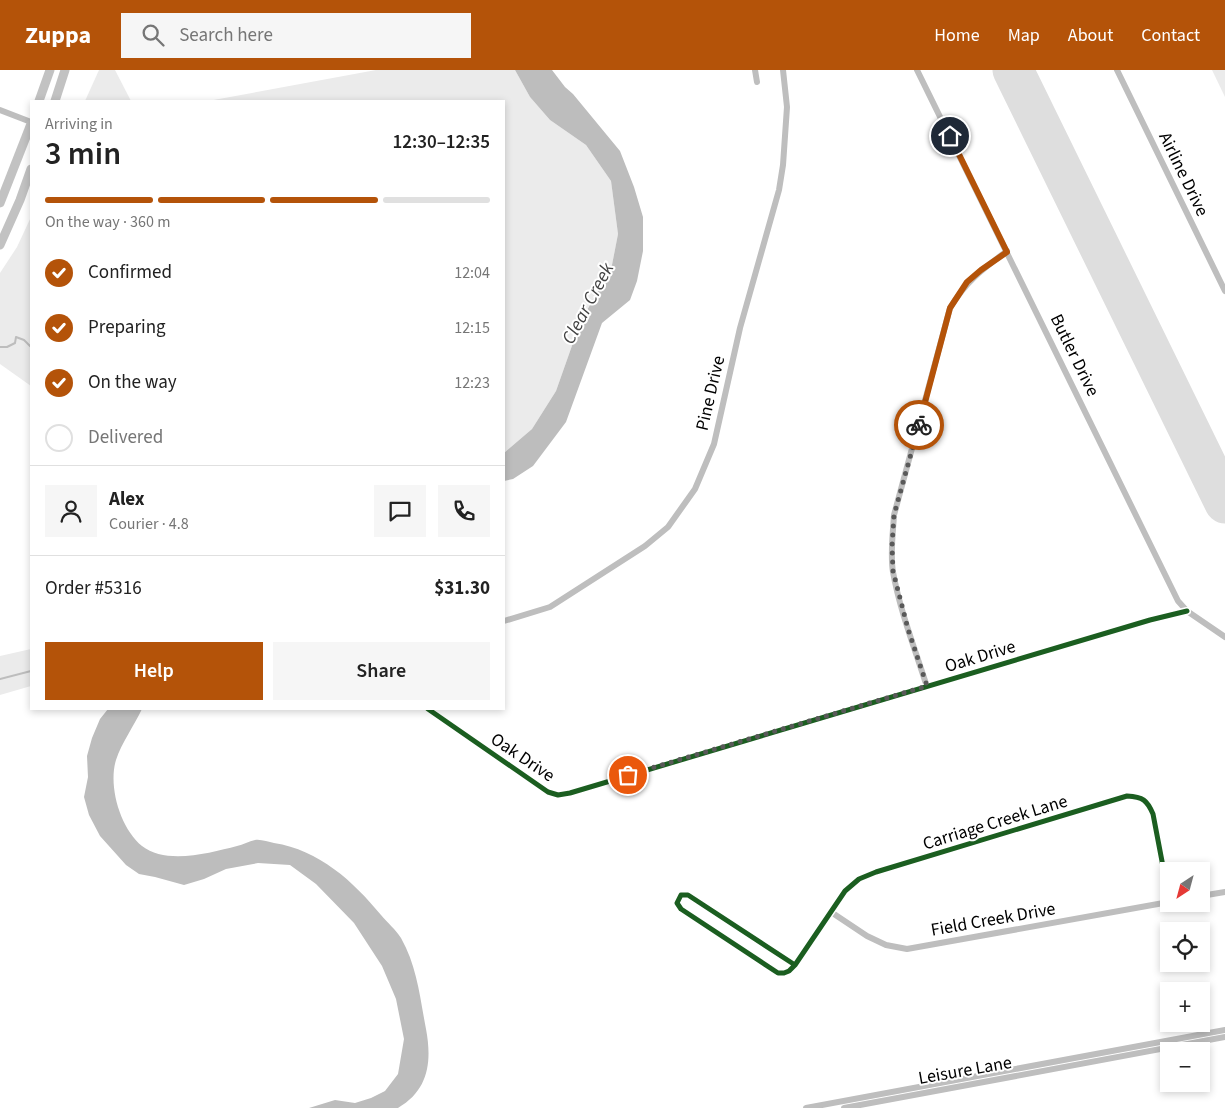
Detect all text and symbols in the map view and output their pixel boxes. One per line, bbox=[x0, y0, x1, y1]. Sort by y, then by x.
search box bbox=[121, 13, 471, 58]
text: Zuppa bbox=[25, 18, 91, 53]
icon: search bbox=[139, 21, 167, 49]
text: Search here bbox=[179, 22, 273, 49]
text: Home bbox=[934, 23, 980, 48]
text: Map bbox=[1008, 23, 1040, 48]
text: About bbox=[1068, 23, 1113, 48]
text: Contact bbox=[1141, 23, 1200, 48]
text: Arriving in bbox=[45, 113, 113, 135]
pin bbox=[929, 115, 971, 157]
icon: home bbox=[936, 122, 964, 150]
street label: Airline Drive bbox=[1152, 128, 1215, 221]
text: 12:30–12:35 bbox=[392, 129, 490, 156]
text: 3 min bbox=[45, 131, 121, 177]
text: On the way · 360 m bbox=[45, 211, 170, 233]
water label: Clear Creek bbox=[556, 257, 622, 349]
icon: check bbox=[45, 259, 73, 287]
text: Confirmed bbox=[88, 259, 172, 286]
text: 12:04 bbox=[454, 262, 490, 284]
street label: Butler Drive bbox=[1044, 310, 1105, 401]
icon: check bbox=[45, 314, 73, 342]
text: Preparing bbox=[88, 314, 166, 341]
text: 12:15 bbox=[454, 317, 490, 339]
street label: Pine Drive bbox=[690, 353, 731, 433]
icon: check bbox=[45, 369, 73, 397]
text: On the way bbox=[88, 369, 177, 396]
text: 12:23 bbox=[454, 372, 490, 394]
courier bbox=[894, 400, 944, 450]
icon: bike bbox=[905, 411, 933, 439]
text: Delivered bbox=[88, 424, 163, 451]
button: person bbox=[45, 485, 97, 537]
button: chat bbox=[374, 485, 426, 537]
button: phone bbox=[438, 485, 490, 537]
text: Alex bbox=[109, 486, 145, 513]
text: Courier · 4.8 bbox=[109, 513, 189, 535]
text: Order #5316 bbox=[45, 575, 142, 602]
text: $31.30 bbox=[434, 575, 490, 602]
street label: Oak Drive bbox=[942, 634, 1019, 679]
button: Help bbox=[45, 642, 263, 700]
button: Share bbox=[273, 642, 490, 700]
street label: Oak Drive bbox=[486, 727, 560, 788]
pin bbox=[607, 754, 649, 796]
icon: bag bbox=[614, 761, 642, 789]
street label: Carriage Creek Lane bbox=[920, 789, 1071, 856]
north arrow bbox=[1160, 862, 1210, 912]
map controls bbox=[1160, 862, 1210, 1092]
street label: Field Creek Drive bbox=[929, 896, 1057, 943]
button: locate bbox=[1160, 922, 1210, 972]
button: + bbox=[1160, 982, 1210, 1032]
button: − bbox=[1160, 1042, 1210, 1092]
street label: Leisure Lane bbox=[916, 1050, 1014, 1091]

